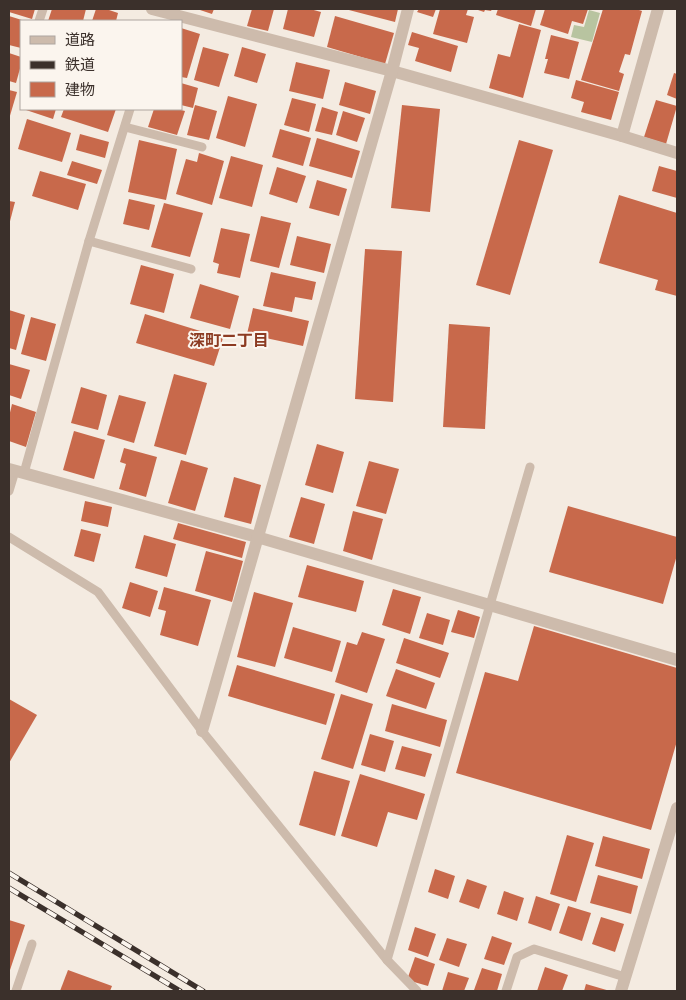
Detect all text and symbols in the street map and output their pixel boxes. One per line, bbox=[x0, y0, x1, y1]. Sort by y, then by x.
legend bbox=[20, 20, 182, 110]
text: 道路 bbox=[65, 30, 95, 48]
text: 鉄道 bbox=[65, 55, 95, 73]
text: 建物 bbox=[65, 80, 95, 98]
district label: 深町二丁目 bbox=[189, 330, 269, 349]

